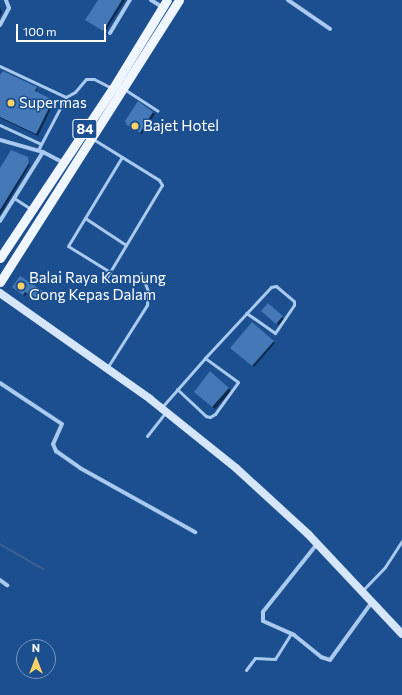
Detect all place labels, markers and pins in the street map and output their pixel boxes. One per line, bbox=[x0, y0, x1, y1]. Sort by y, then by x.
place label: Supermas bbox=[19, 94, 87, 112]
marker: Supermas bbox=[6, 98, 16, 108]
place label: Bajet Hotel bbox=[143, 117, 219, 135]
marker: Bajet Hotel bbox=[130, 121, 140, 131]
place label: Balai Raya Kampung Gong Kepas Dalam bbox=[29, 268, 166, 303]
marker: Balai Raya Kampung Gong Kepas Dalam bbox=[16, 281, 26, 291]

